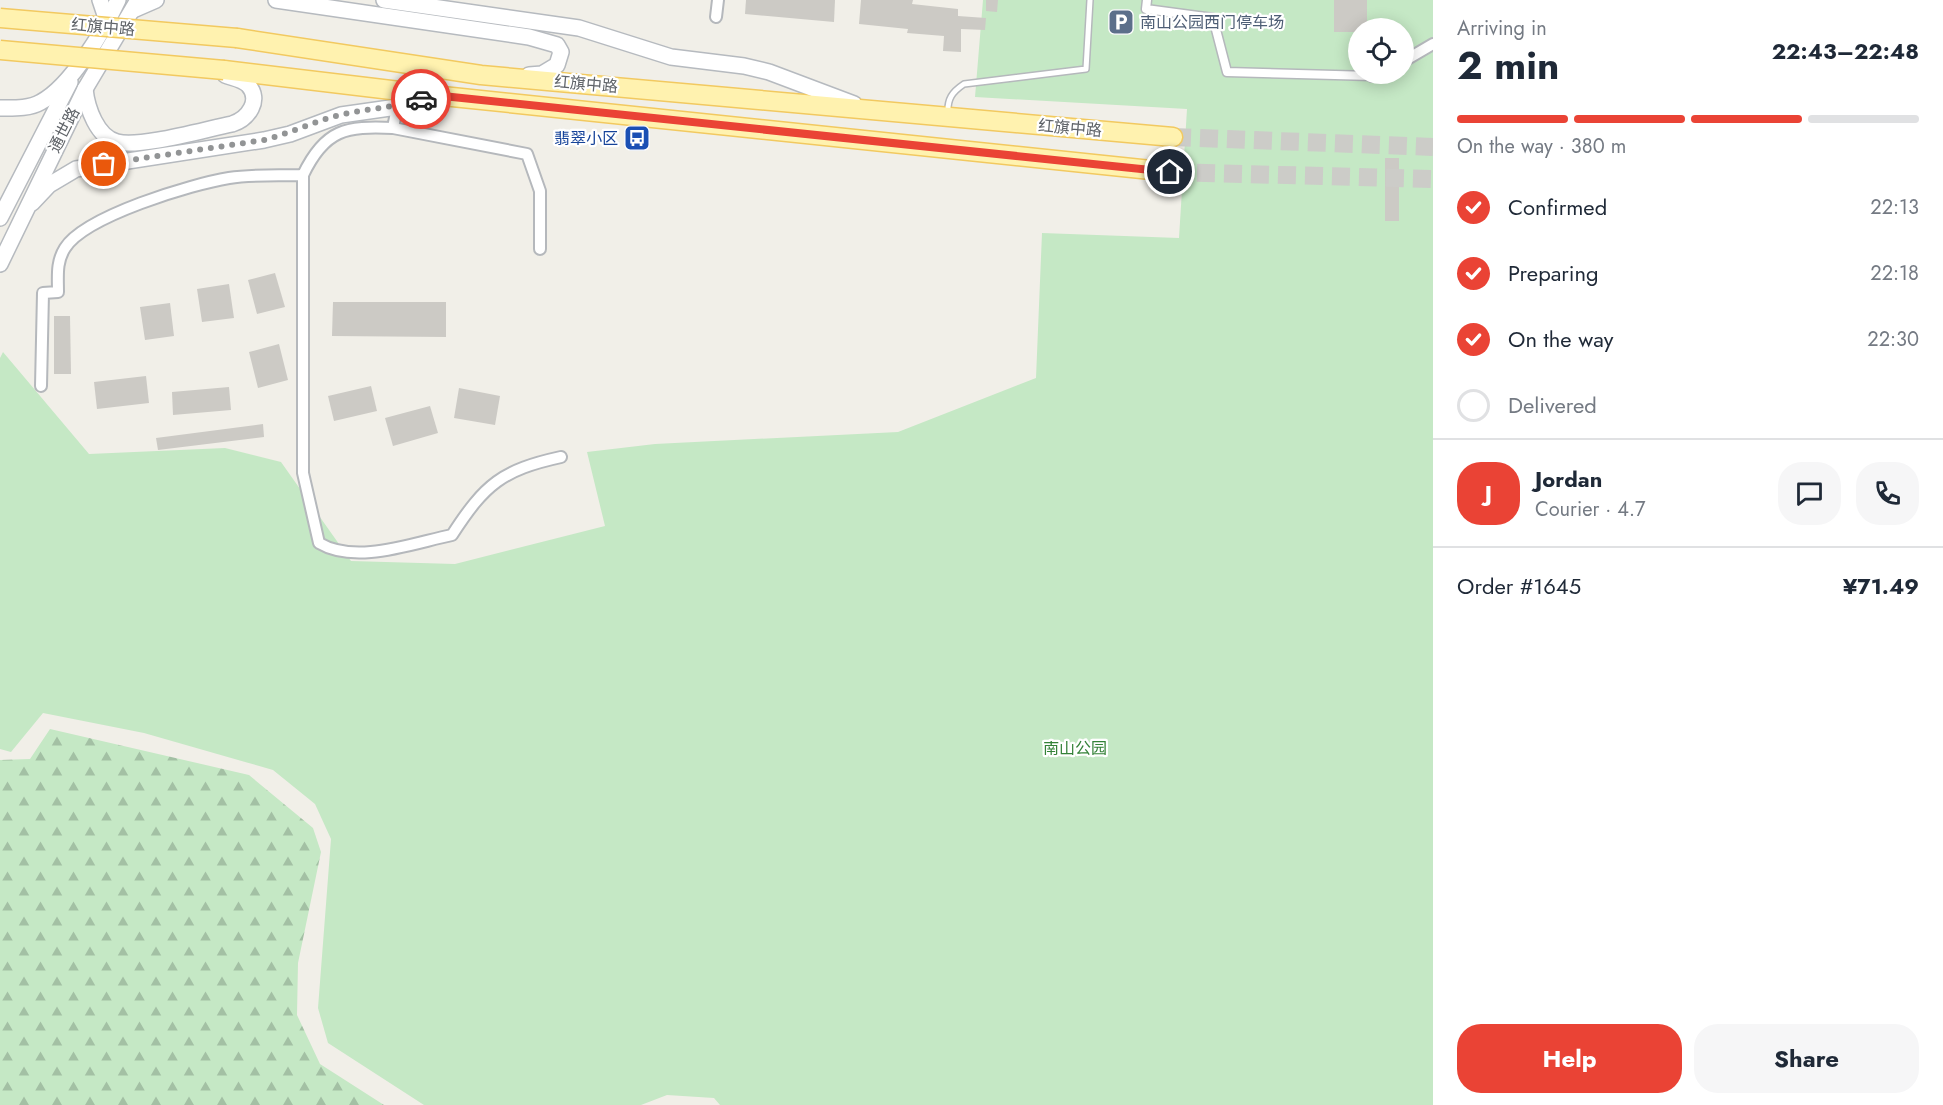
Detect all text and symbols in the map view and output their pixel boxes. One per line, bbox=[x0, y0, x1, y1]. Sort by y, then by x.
parking icon: 南山公园西门停车场 bbox=[1106, 7, 1136, 37]
place label: 南山公园西门停车场 bbox=[1140, 11, 1284, 34]
street label: 红旗中路 bbox=[70, 13, 136, 41]
text: Arriving in bbox=[1457, 14, 1547, 43]
map controls bbox=[1348, 18, 1414, 84]
button: locate bbox=[1348, 18, 1414, 84]
text: 22:43–22:48 bbox=[1772, 35, 1919, 67]
text: 2 min bbox=[1457, 37, 1559, 94]
courier bbox=[391, 69, 451, 129]
street label: 红旗中路 bbox=[553, 70, 619, 98]
icon: car bbox=[405, 83, 438, 116]
street label: 通世路 bbox=[43, 103, 85, 157]
street label: 红旗中路 bbox=[1037, 114, 1103, 142]
bus stop icon: 翡翠小区 bbox=[622, 123, 652, 153]
place label: 翡翠小区 bbox=[554, 127, 618, 150]
text: On the way · 380 m bbox=[1457, 132, 1626, 161]
pin bbox=[78, 138, 129, 189]
pin bbox=[1144, 146, 1195, 197]
icon: bag bbox=[87, 147, 120, 180]
icon: home bbox=[1153, 155, 1186, 188]
icon: check bbox=[1457, 191, 1490, 224]
text: Confirmed bbox=[1508, 191, 1607, 223]
text: 22:13 bbox=[1870, 193, 1919, 222]
icon: check bbox=[1457, 257, 1490, 290]
text: Preparing bbox=[1508, 257, 1599, 289]
text: 22:18 bbox=[1870, 259, 1919, 288]
icon: check bbox=[1457, 323, 1490, 356]
text: On the way bbox=[1508, 323, 1613, 355]
text: 22:30 bbox=[1867, 325, 1919, 354]
text: Delivered bbox=[1508, 389, 1597, 421]
button: chat bbox=[1778, 462, 1841, 525]
button: phone bbox=[1856, 462, 1919, 525]
text: Jordan bbox=[1535, 463, 1602, 495]
text: J bbox=[1485, 477, 1492, 509]
text: Courier · 4.7 bbox=[1535, 495, 1646, 524]
text: Order #1645 bbox=[1457, 570, 1581, 602]
text: ¥71.49 bbox=[1843, 570, 1919, 602]
park label: 南山公园 bbox=[1043, 737, 1107, 760]
button: Help bbox=[1457, 1024, 1682, 1093]
button: Share bbox=[1694, 1024, 1919, 1093]

